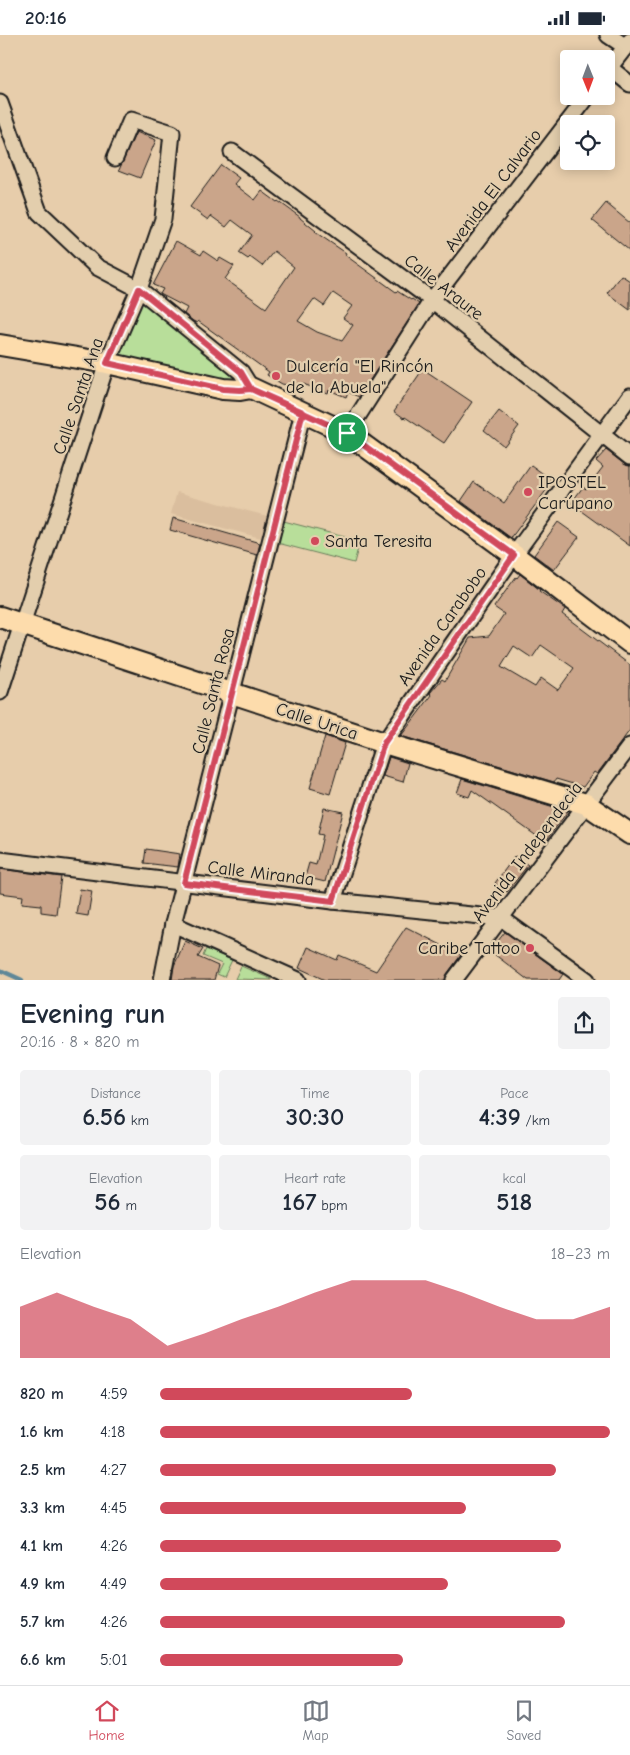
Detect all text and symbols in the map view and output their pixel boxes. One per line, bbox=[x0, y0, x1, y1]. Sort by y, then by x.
text: 20:16 bbox=[25, 7, 67, 29]
north arrow bbox=[560, 50, 615, 105]
map controls bbox=[560, 50, 615, 170]
button: locate bbox=[560, 115, 615, 170]
street label: Avenida El Calvario bbox=[441, 125, 546, 256]
street label: Calle Araure bbox=[400, 250, 488, 325]
street label: Calle Santa Ana bbox=[49, 335, 108, 457]
place label: Dulcería "El Rincón de la Abuela" bbox=[286, 356, 433, 398]
marker: Dulcería "El Rincón de la Abuela" bbox=[270, 370, 282, 382]
pin bbox=[326, 412, 368, 454]
icon: arrive bbox=[333, 419, 361, 447]
place label: IPOSTEL Carúpano bbox=[538, 472, 613, 514]
marker: IPOSTEL Carúpano bbox=[522, 486, 534, 498]
place label: Santa Teresita bbox=[325, 531, 432, 552]
marker: Santa Teresita bbox=[309, 535, 321, 547]
street label: Avenida Carabobo bbox=[394, 563, 491, 690]
street label: Calle Santa Rosa bbox=[188, 626, 239, 756]
street label: Calle Urica bbox=[273, 698, 360, 745]
street label: Avenida Independecia bbox=[468, 778, 587, 927]
street label: Calle Miranda bbox=[206, 857, 315, 890]
place label: Caribe Tattoo bbox=[418, 938, 520, 959]
marker: Caribe Tattoo bbox=[524, 942, 536, 954]
button: share bbox=[558, 997, 610, 1049]
text: Evening run bbox=[20, 998, 165, 1030]
text: 20:16 · 8 × 820 m bbox=[20, 1033, 139, 1051]
text: Distance bbox=[91, 1085, 141, 1102]
text: Time bbox=[300, 1085, 330, 1102]
text: Pace bbox=[500, 1085, 528, 1102]
text: 6.56 bbox=[82, 1102, 126, 1131]
text: 30:30 bbox=[286, 1102, 344, 1131]
text: 4:39 bbox=[479, 1102, 521, 1131]
text: km bbox=[126, 1112, 149, 1129]
text: /km bbox=[521, 1112, 550, 1129]
text: Elevation bbox=[89, 1170, 142, 1187]
text: Heart rate bbox=[284, 1170, 346, 1187]
text: kcal bbox=[503, 1170, 526, 1187]
text: 56 bbox=[94, 1187, 121, 1216]
text: 167 bbox=[282, 1187, 316, 1216]
text: 518 bbox=[496, 1187, 532, 1216]
text: m bbox=[121, 1197, 137, 1214]
text: bpm bbox=[316, 1197, 348, 1214]
text: Elevation bbox=[20, 1245, 81, 1263]
text: 18–23 m bbox=[551, 1245, 610, 1263]
text: 820 m bbox=[20, 1385, 64, 1403]
text: 4:59 bbox=[100, 1385, 128, 1403]
text: 1.6 km bbox=[20, 1423, 64, 1441]
text: 4:18 bbox=[100, 1423, 125, 1441]
text: 2.5 km bbox=[20, 1461, 66, 1479]
text: 4:27 bbox=[100, 1461, 127, 1479]
text: 3.3 km bbox=[20, 1499, 65, 1517]
text: 4:45 bbox=[100, 1499, 127, 1517]
text: 4.1 km bbox=[20, 1537, 63, 1555]
text: 4:26 bbox=[100, 1537, 128, 1555]
text: 4.9 km bbox=[20, 1575, 65, 1593]
text: 4:49 bbox=[100, 1575, 127, 1593]
text: 5.7 km bbox=[20, 1613, 65, 1631]
text: 4:26 bbox=[100, 1613, 128, 1631]
text: 6.6 km bbox=[20, 1651, 66, 1669]
text: 5:01 bbox=[100, 1651, 128, 1669]
tab: Home bbox=[88, 1697, 125, 1744]
tab: Map bbox=[302, 1697, 330, 1744]
tab: Saved bbox=[507, 1697, 542, 1744]

